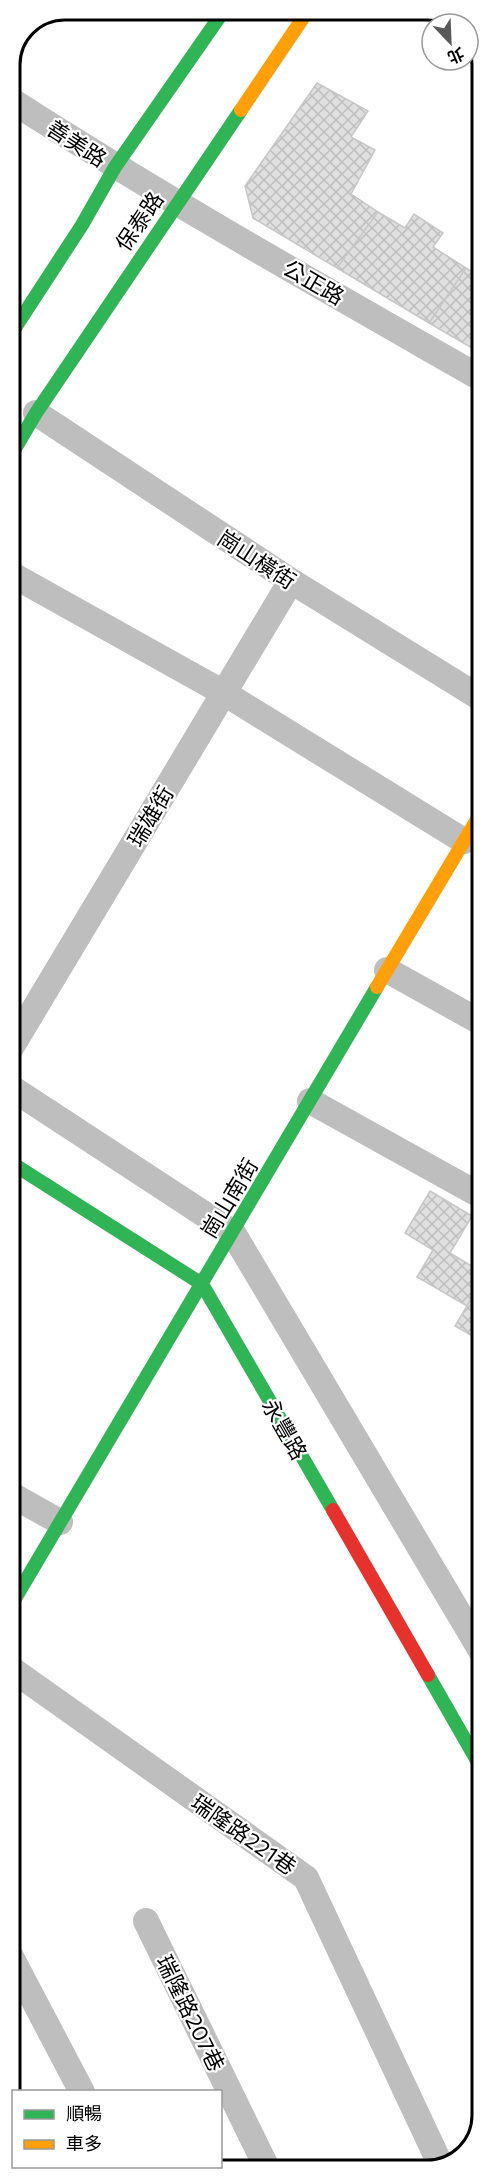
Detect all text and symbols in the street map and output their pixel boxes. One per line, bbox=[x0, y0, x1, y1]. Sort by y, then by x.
north arrow bbox=[420, 12, 480, 72]
text: 北 bbox=[445, 44, 467, 68]
street label: 善美路 bbox=[42, 114, 112, 172]
street label: 保泰路 bbox=[109, 186, 169, 256]
street label: 公正路 bbox=[279, 254, 349, 310]
street label: 崗山橫街 bbox=[213, 524, 301, 594]
street label: 瑞雄街 bbox=[121, 781, 179, 851]
street label: 崗山南街 bbox=[195, 1153, 263, 1243]
street label: 永豐路 bbox=[257, 1394, 313, 1464]
street label: 瑞隆路221巷 bbox=[186, 1788, 302, 1880]
street label: 瑞隆路207巷 bbox=[151, 1950, 231, 2076]
legend bbox=[12, 2090, 222, 2168]
text: 順暢 bbox=[66, 2102, 102, 2124]
text: 車多 bbox=[66, 2132, 102, 2154]

